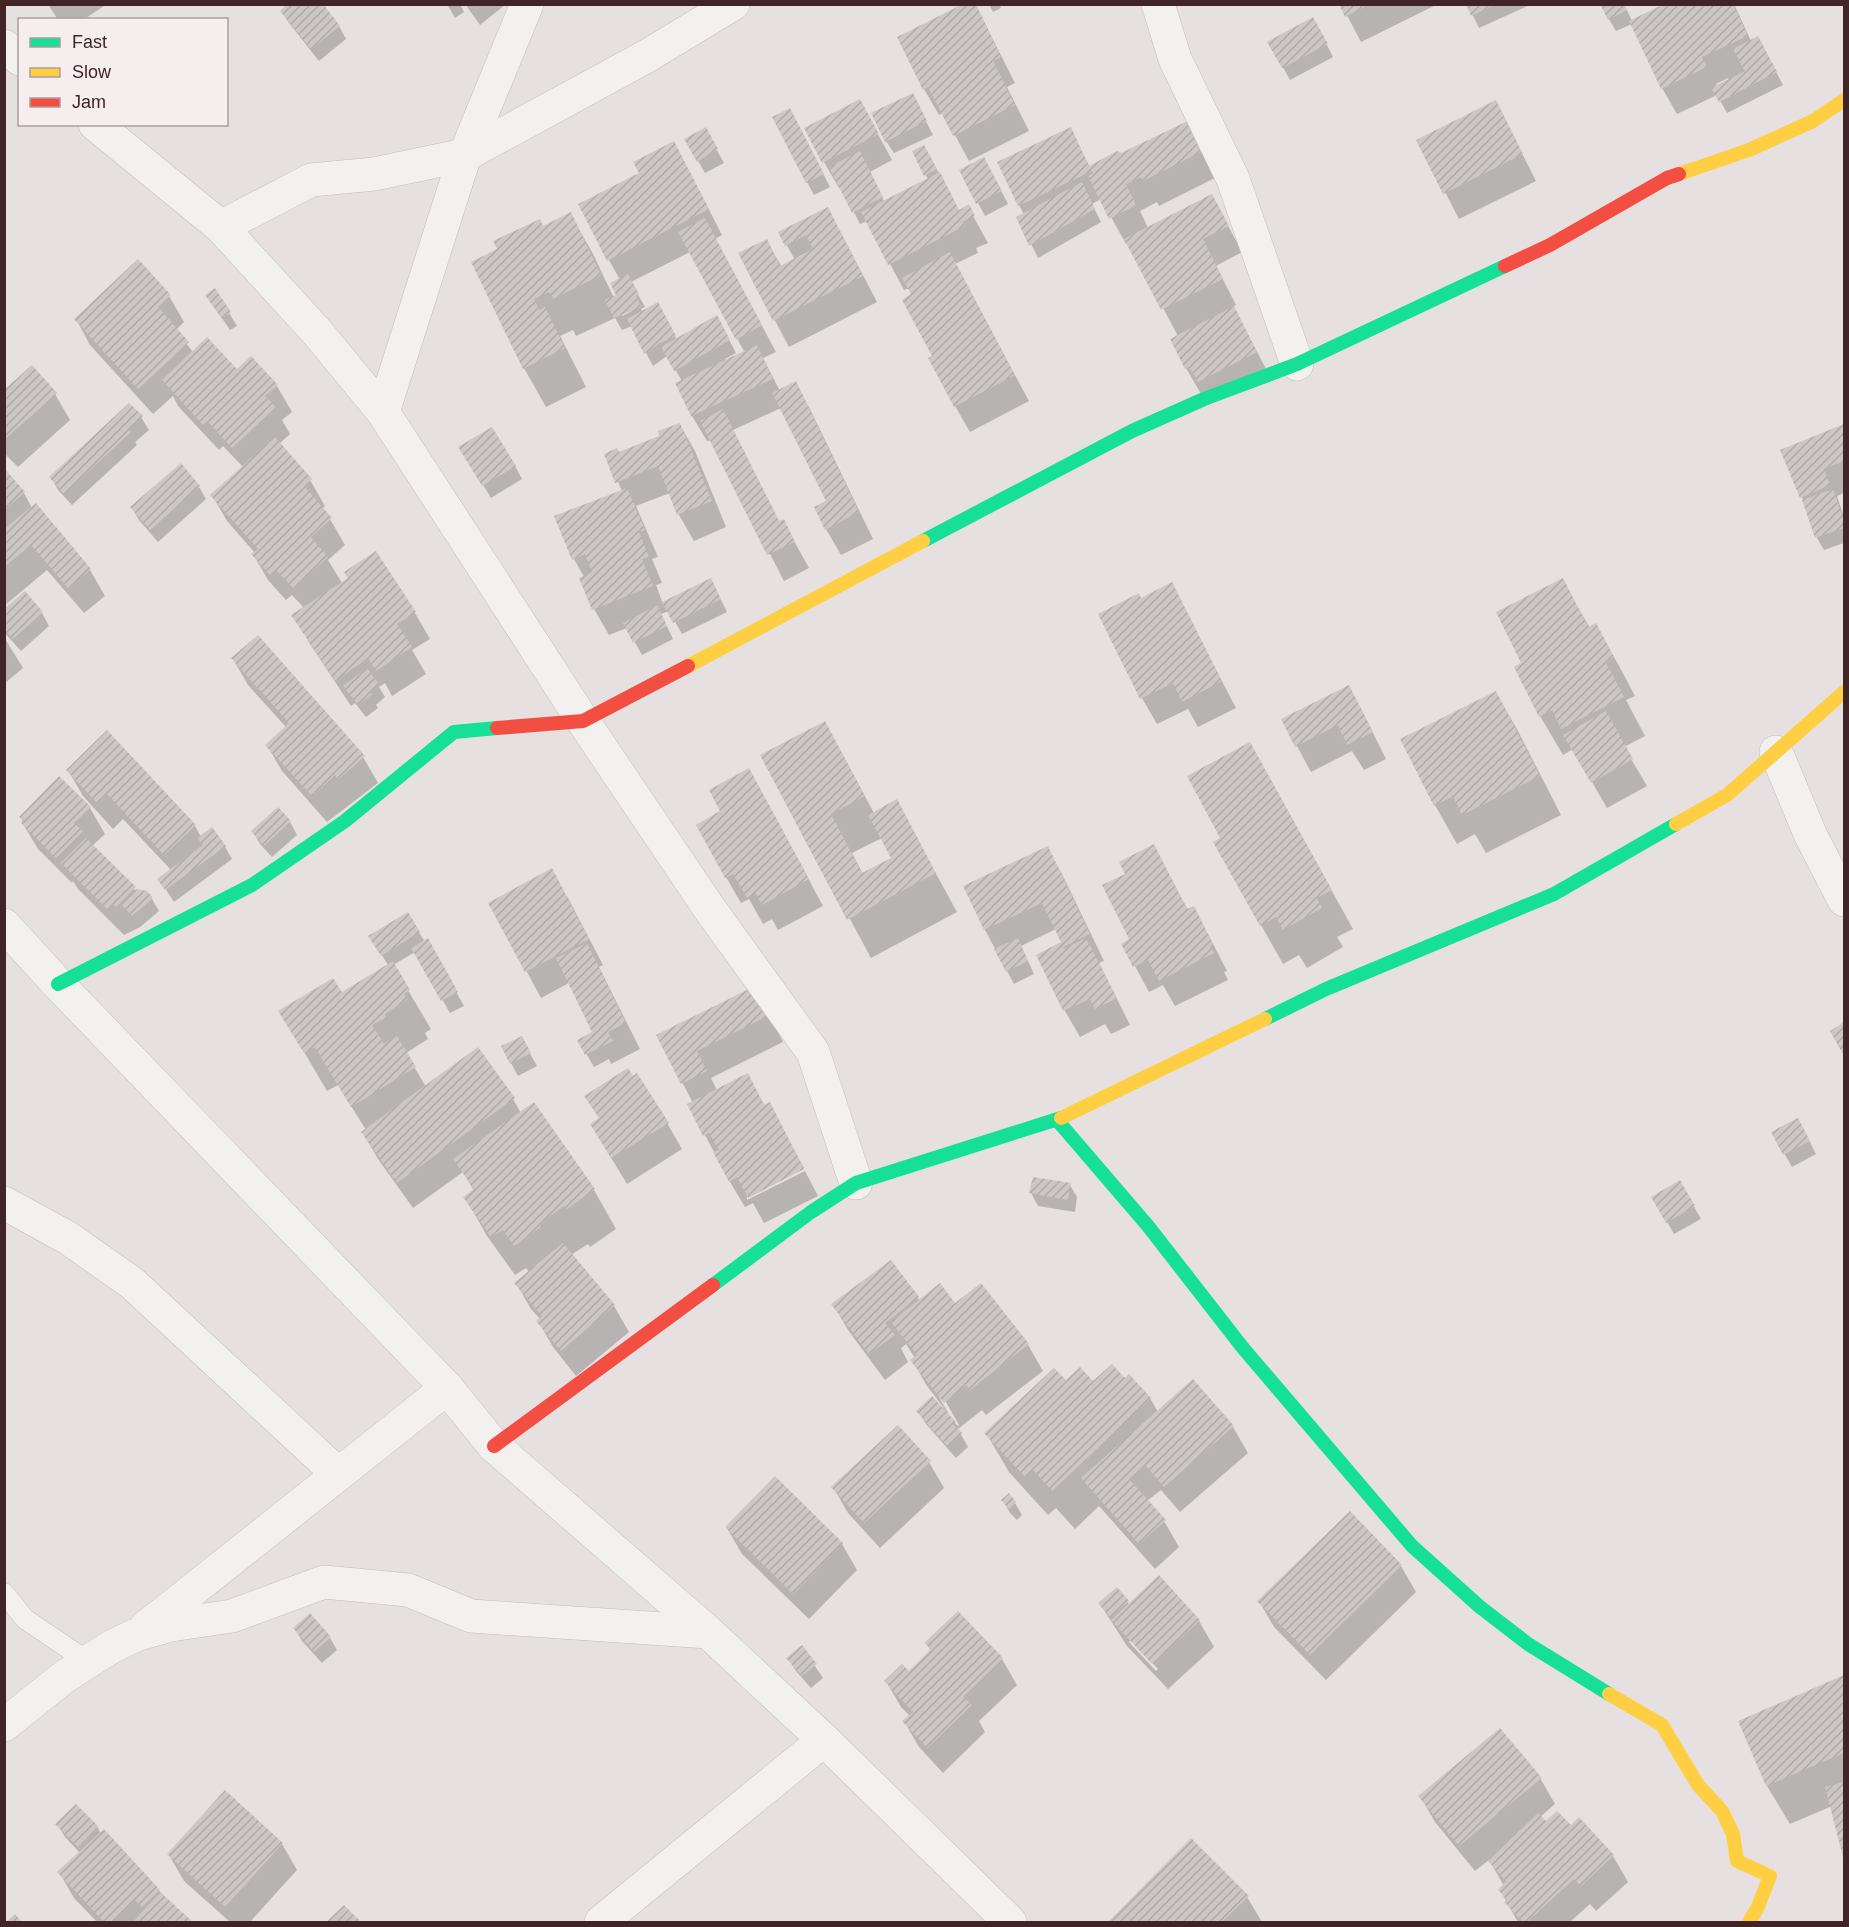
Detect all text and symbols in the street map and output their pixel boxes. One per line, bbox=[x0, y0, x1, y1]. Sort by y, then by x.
legend bbox=[18, 18, 228, 126]
text: Fast bbox=[72, 32, 107, 52]
text: Slow bbox=[72, 62, 112, 82]
text: Jam bbox=[72, 92, 106, 112]

